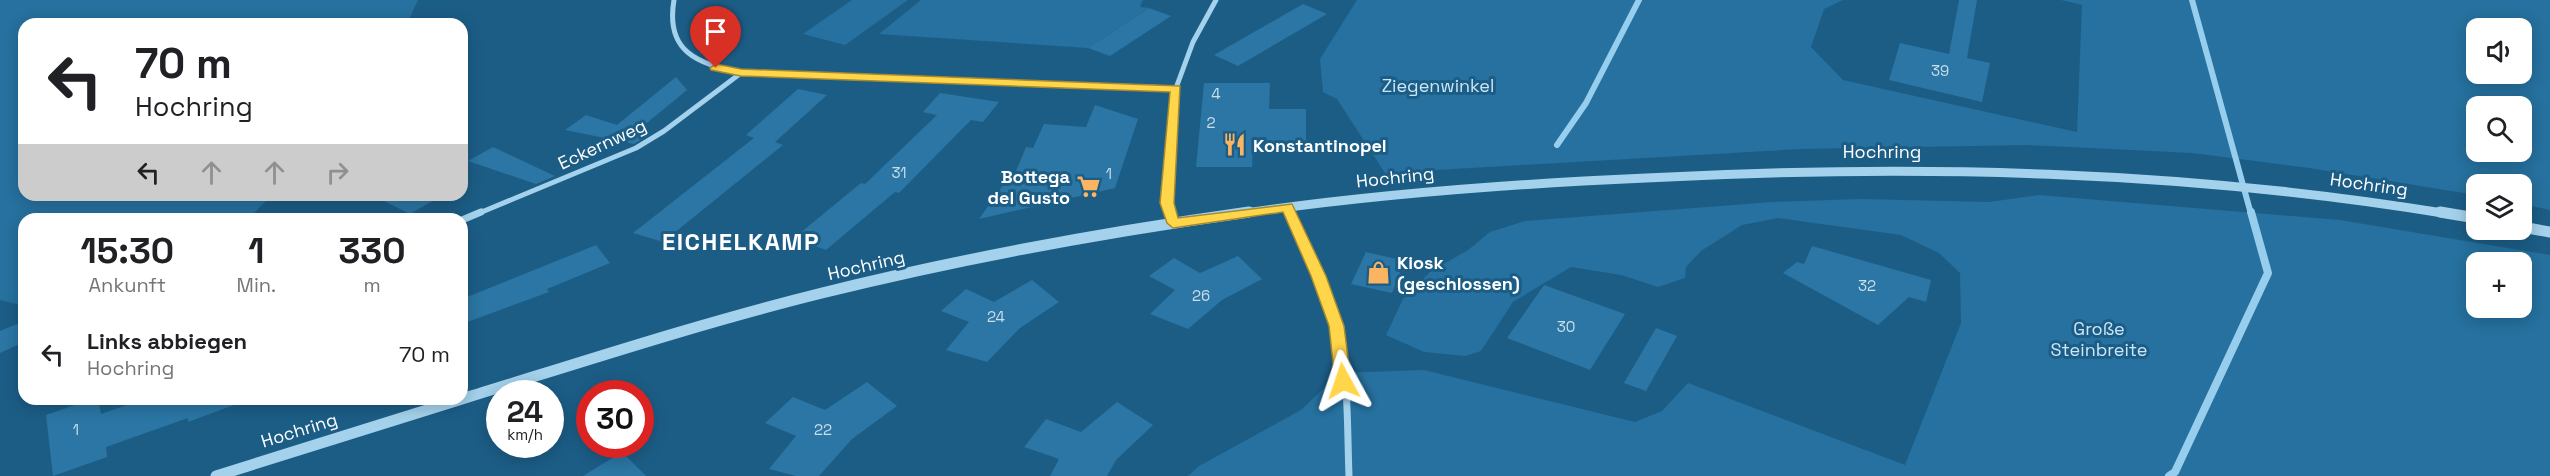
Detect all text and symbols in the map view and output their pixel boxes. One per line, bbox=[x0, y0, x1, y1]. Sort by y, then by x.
pin bbox=[690, 6, 741, 68]
icon: arrive bbox=[699, 15, 732, 48]
map controls bbox=[2466, 18, 2532, 318]
button: sound bbox=[2466, 18, 2532, 84]
text: 70 m bbox=[135, 37, 232, 90]
icon: left bbox=[36, 42, 114, 120]
house number: 39 bbox=[1931, 61, 1949, 80]
park label: Ziegenwinkel bbox=[1382, 74, 1494, 97]
house number: 4 bbox=[1211, 84, 1221, 103]
text: Hochring bbox=[135, 89, 253, 124]
button: search bbox=[2466, 96, 2532, 162]
house number: 2 bbox=[1206, 113, 1216, 132]
street label: Eckernweg bbox=[554, 114, 650, 174]
restaurant icon: Konstantinopel bbox=[1222, 132, 1248, 158]
place label: Konstantinopel bbox=[1253, 134, 1387, 157]
street label: Hochring bbox=[1843, 140, 1921, 163]
icon: left bbox=[132, 156, 165, 189]
icon: ahead bbox=[195, 156, 228, 189]
icon: ahead bbox=[258, 156, 291, 189]
icon: right bbox=[321, 156, 354, 189]
street label: Hochring bbox=[1355, 161, 1435, 193]
house number: 31 bbox=[891, 163, 907, 182]
house number: 1 bbox=[1106, 164, 1112, 183]
place label: Bottega del Gusto bbox=[988, 165, 1071, 209]
street label: Hochring bbox=[2329, 167, 2409, 201]
supermarket icon: Bottega del Gusto bbox=[1075, 173, 1101, 199]
button: layers bbox=[2466, 174, 2532, 240]
district label: EICHELKAMP bbox=[662, 226, 820, 257]
text: 15:30 bbox=[80, 228, 174, 274]
text: 1 bbox=[248, 228, 264, 274]
text: 330 bbox=[338, 228, 406, 274]
street label: Hochring bbox=[825, 245, 907, 285]
place label: Kiosk (geschlossen) bbox=[1397, 251, 1520, 295]
button: + bbox=[2466, 252, 2532, 318]
shop icon: Kiosk (geschlossen) bbox=[1366, 259, 1392, 285]
text: Ankunft bbox=[89, 272, 166, 298]
text: Min. bbox=[237, 272, 276, 298]
text: m bbox=[363, 272, 381, 298]
house number: 32 bbox=[1858, 276, 1876, 295]
house number: 26 bbox=[1192, 286, 1210, 305]
house number: 24 bbox=[987, 307, 1005, 326]
house number: 30 bbox=[1557, 317, 1575, 336]
park label: Große Steinbreite bbox=[2051, 317, 2147, 361]
text: Links abbiegen bbox=[87, 327, 247, 355]
icon: left bbox=[36, 338, 69, 371]
text: 70 m bbox=[399, 340, 450, 368]
position arrow bbox=[1311, 349, 1375, 413]
text: Hochring bbox=[87, 355, 174, 381]
speed limit sign: 30 bbox=[576, 380, 654, 458]
text: 24 bbox=[507, 392, 543, 431]
street label: Hochring bbox=[258, 408, 340, 452]
house number: 1 bbox=[73, 420, 79, 439]
house number: 22 bbox=[814, 420, 832, 439]
text: km/h bbox=[507, 425, 543, 444]

